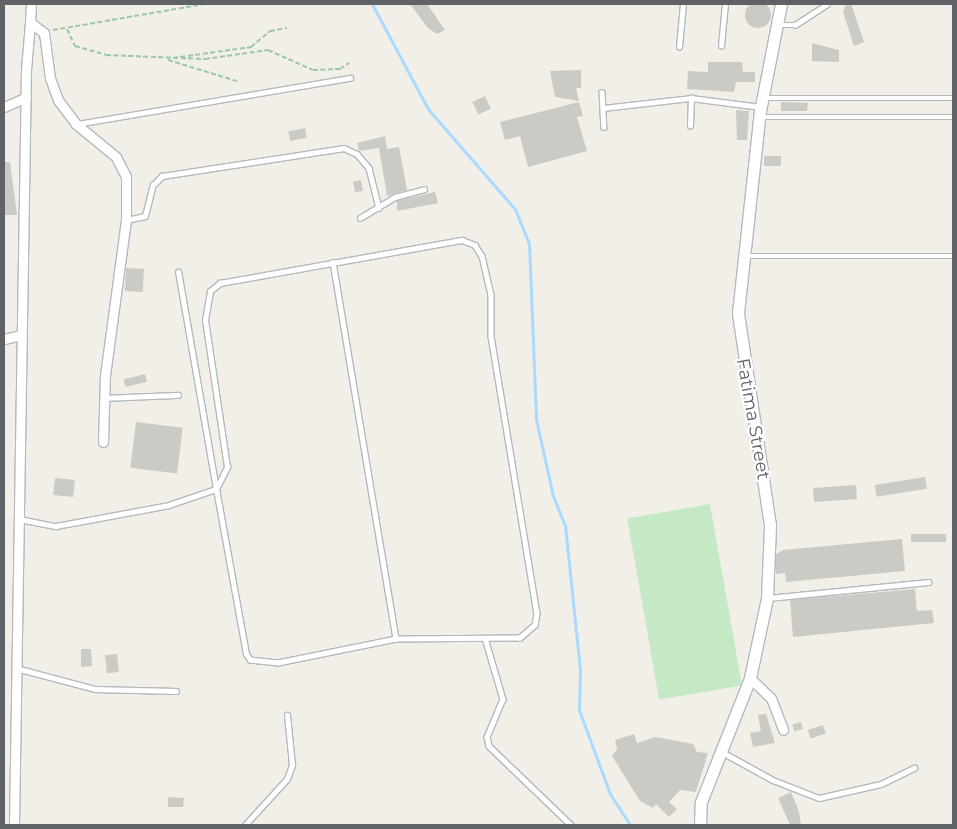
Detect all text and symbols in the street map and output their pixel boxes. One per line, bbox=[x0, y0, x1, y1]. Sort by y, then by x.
street label: Fatima Street bbox=[732, 357, 774, 481]

